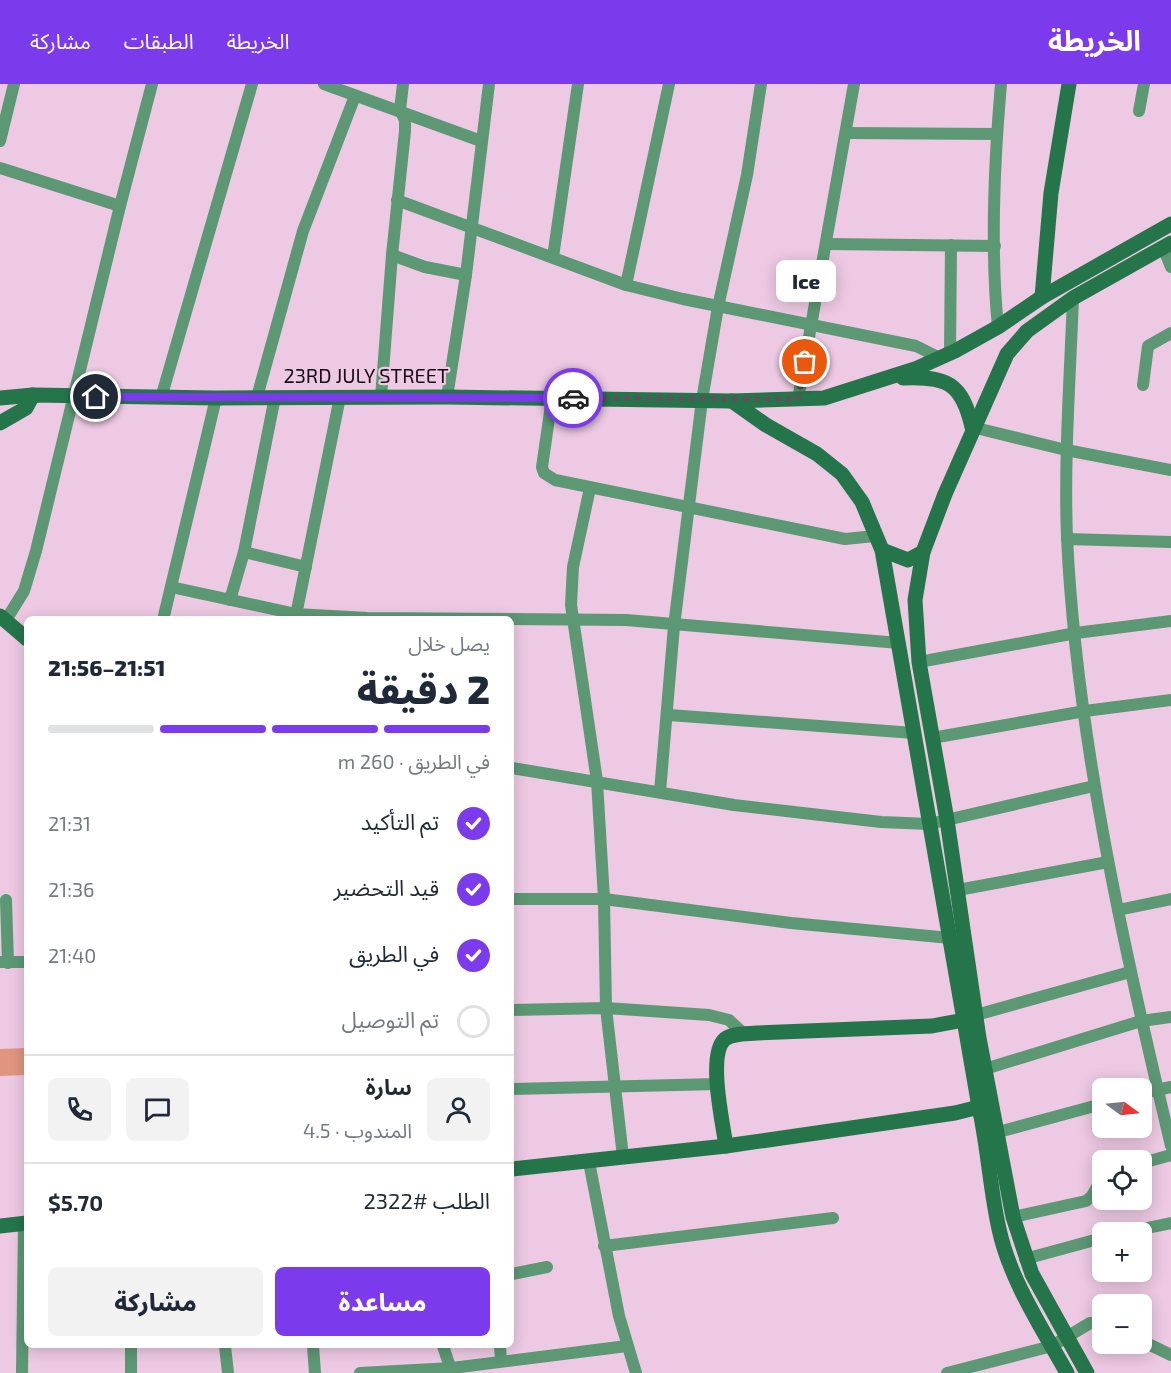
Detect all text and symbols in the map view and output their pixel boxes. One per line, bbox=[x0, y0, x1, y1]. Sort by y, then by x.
text: الخريطة bbox=[1048, 23, 1141, 57]
text: مشاركة bbox=[30, 28, 91, 53]
text: الطبقات bbox=[124, 28, 194, 53]
text: الخريطة bbox=[227, 28, 290, 53]
callout: Ice bbox=[775, 260, 835, 302]
text: Ice bbox=[792, 269, 820, 293]
pin bbox=[779, 336, 830, 387]
icon: bag bbox=[788, 345, 821, 378]
street label: 23RD JULY STREET bbox=[283, 363, 449, 387]
courier bbox=[543, 368, 603, 428]
pin bbox=[70, 371, 121, 422]
icon: home bbox=[79, 380, 112, 413]
icon: car bbox=[557, 382, 590, 415]
text: يصل خلال bbox=[408, 631, 490, 655]
text: 21:51–21:56 bbox=[48, 654, 165, 680]
text: 2 دقيقة bbox=[357, 665, 490, 712]
text: في الطريق · 260 m bbox=[338, 749, 490, 773]
icon: check bbox=[457, 807, 490, 840]
text: تم التأكيد bbox=[361, 808, 439, 834]
text: 21:31 bbox=[48, 811, 91, 835]
icon: check bbox=[457, 873, 490, 906]
text: قيد التحضير bbox=[333, 874, 439, 900]
text: 21:36 bbox=[48, 877, 94, 901]
icon: check bbox=[457, 939, 490, 972]
text: في الطريق bbox=[349, 940, 439, 966]
text: 21:40 bbox=[48, 943, 96, 967]
text: تم التوصيل bbox=[341, 1006, 439, 1032]
text: سارة bbox=[366, 1073, 412, 1099]
button: phone bbox=[48, 1078, 111, 1141]
button: chat bbox=[126, 1078, 189, 1141]
button: person bbox=[427, 1078, 490, 1141]
north arrow bbox=[1092, 1078, 1152, 1138]
map controls bbox=[1092, 1078, 1152, 1354]
text: المندوب · 4.5 bbox=[303, 1118, 412, 1142]
button: locate bbox=[1092, 1150, 1152, 1210]
text: الطلب #2322 bbox=[363, 1187, 490, 1213]
text: $5.70 bbox=[48, 1189, 103, 1215]
button: + bbox=[1092, 1222, 1152, 1282]
button: مشاركة bbox=[48, 1267, 263, 1336]
button: مساعدة bbox=[275, 1267, 490, 1336]
button: − bbox=[1092, 1294, 1152, 1354]

